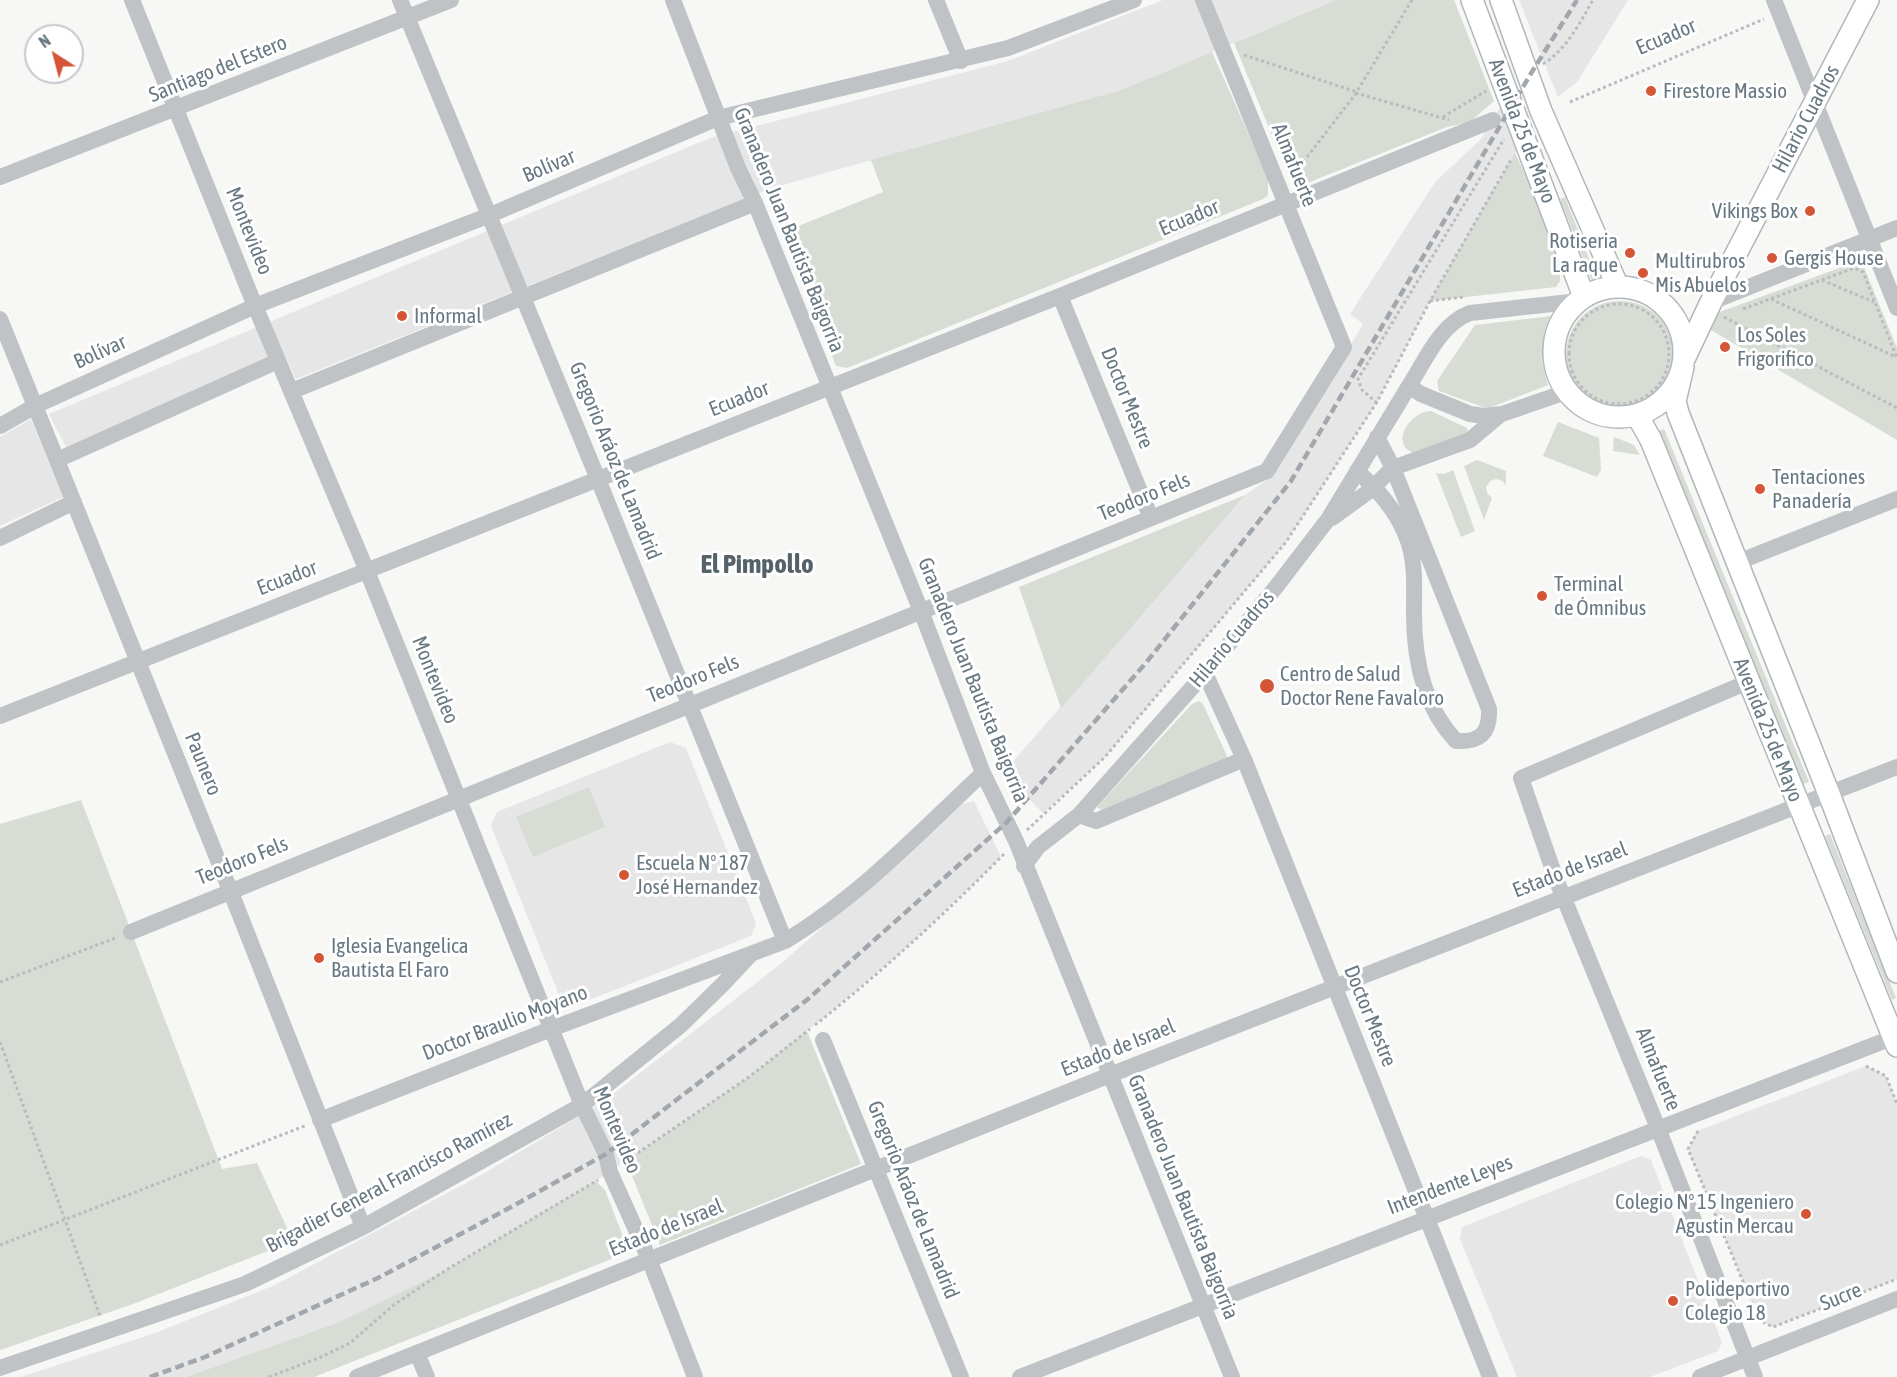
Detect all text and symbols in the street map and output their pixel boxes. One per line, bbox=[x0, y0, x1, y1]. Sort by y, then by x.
street label: Ecuador bbox=[1632, 13, 1700, 61]
north arrow bbox=[24, 24, 84, 84]
street label: Santiago del Estero bbox=[145, 30, 291, 108]
text: N bbox=[35, 31, 54, 51]
street label: Avenida 25 de Mayo bbox=[1483, 55, 1561, 207]
street label: Hilario Cuadros bbox=[1767, 61, 1845, 177]
place label: Firestore Massio bbox=[1663, 78, 1787, 104]
marker: Firestore Massio bbox=[1644, 84, 1658, 98]
street label: Granadero Juan Bautista Baigorria bbox=[728, 104, 850, 356]
street label: Almafuerte bbox=[1266, 120, 1322, 210]
street label: Bolívar bbox=[519, 144, 579, 188]
street label: Montevideo bbox=[220, 184, 278, 278]
street label: Ecuador bbox=[1155, 194, 1223, 242]
place label: Vikings Box bbox=[1712, 198, 1798, 224]
marker: Vikings Box bbox=[1803, 204, 1817, 218]
place label: Rotiseria La raque bbox=[1549, 228, 1618, 278]
place label: Gergis House bbox=[1784, 245, 1884, 271]
marker: Rotiseria La raque bbox=[1623, 246, 1637, 260]
place label: Multirubros Mis Abuelos bbox=[1655, 248, 1747, 298]
marker: Gergis House bbox=[1765, 251, 1779, 265]
marker: Multirubros Mis Abuelos bbox=[1636, 266, 1650, 280]
place label: Informal bbox=[414, 303, 482, 329]
marker: Informal bbox=[395, 309, 409, 323]
place label: Los Soles Frigorifico bbox=[1737, 322, 1814, 372]
street label: Bolívar bbox=[70, 329, 130, 375]
marker: Los Soles Frigorifico bbox=[1718, 340, 1732, 354]
street label: Doctor Mestre bbox=[1095, 344, 1159, 452]
street label: Gregorio Aráoz de Lamadrid bbox=[564, 358, 666, 564]
street label: Ecuador bbox=[705, 376, 773, 422]
place label: Tentaciones Panadería bbox=[1772, 464, 1865, 514]
street label: Teodoro Fels bbox=[1095, 467, 1193, 527]
marker: Tentaciones Panadería bbox=[1753, 482, 1767, 496]
district label: El Pimpollo bbox=[700, 548, 814, 580]
street label: Granadero Juan Bautista Baigorria bbox=[912, 554, 1034, 806]
street label: Ecuador bbox=[253, 555, 321, 601]
place label: Terminal de Ómnibus bbox=[1554, 571, 1646, 621]
street label: Hilario Cuadros bbox=[1184, 585, 1280, 693]
marker: Terminal de Ómnibus bbox=[1535, 589, 1549, 603]
street label: Montevideo bbox=[406, 633, 464, 727]
street label: Teodoro Fels bbox=[644, 649, 742, 709]
street label: Avenida 25 de Mayo bbox=[1728, 654, 1808, 806]
place label: Centro de Salud Doctor Rene Favaloro bbox=[1280, 661, 1444, 711]
marker: Centro de Salud Doctor Rene Favaloro bbox=[1258, 677, 1276, 695]
street label: Paunero bbox=[179, 729, 227, 799]
street label: Teodoro Fels bbox=[193, 831, 291, 891]
street label: Estado de Israel bbox=[1509, 837, 1631, 903]
place label: Escuela N° 187 José Hernandez bbox=[636, 850, 758, 900]
marker: Escuela N° 187 José Hernandez bbox=[617, 868, 631, 882]
place label: Iglesia Evangelica Bautista El Faro bbox=[331, 933, 469, 983]
marker: Iglesia Evangelica Bautista El Faro bbox=[312, 951, 326, 965]
street label: Doctor Mestre bbox=[1338, 962, 1402, 1070]
street label: Doctor Braulio Moyano bbox=[419, 980, 591, 1066]
street label: Estado de Israel bbox=[1057, 1014, 1179, 1082]
street label: Almafuerte bbox=[1630, 1024, 1686, 1114]
street label: Granadero Juan Bautista Baigorria bbox=[1122, 1071, 1244, 1323]
street label: Montevideo bbox=[587, 1083, 647, 1177]
street label: Gregorio Aráoz de Lamadrid bbox=[862, 1097, 964, 1303]
street label: Brigadier General Francisco Ramírez bbox=[262, 1107, 516, 1259]
street label: Intendente Leyes bbox=[1384, 1150, 1516, 1220]
place label: Colegio Nº 15 Ingeniero Agustin Mercau bbox=[1615, 1189, 1794, 1239]
street label: Estado de Israel bbox=[605, 1194, 727, 1262]
marker: Colegio Nº 15 Ingeniero Agustin Mercau bbox=[1799, 1207, 1813, 1221]
place label: Polideportivo Colegio 18 bbox=[1685, 1276, 1790, 1326]
street label: Sucre bbox=[1817, 1277, 1865, 1317]
marker: Polideportivo Colegio 18 bbox=[1666, 1294, 1680, 1308]

